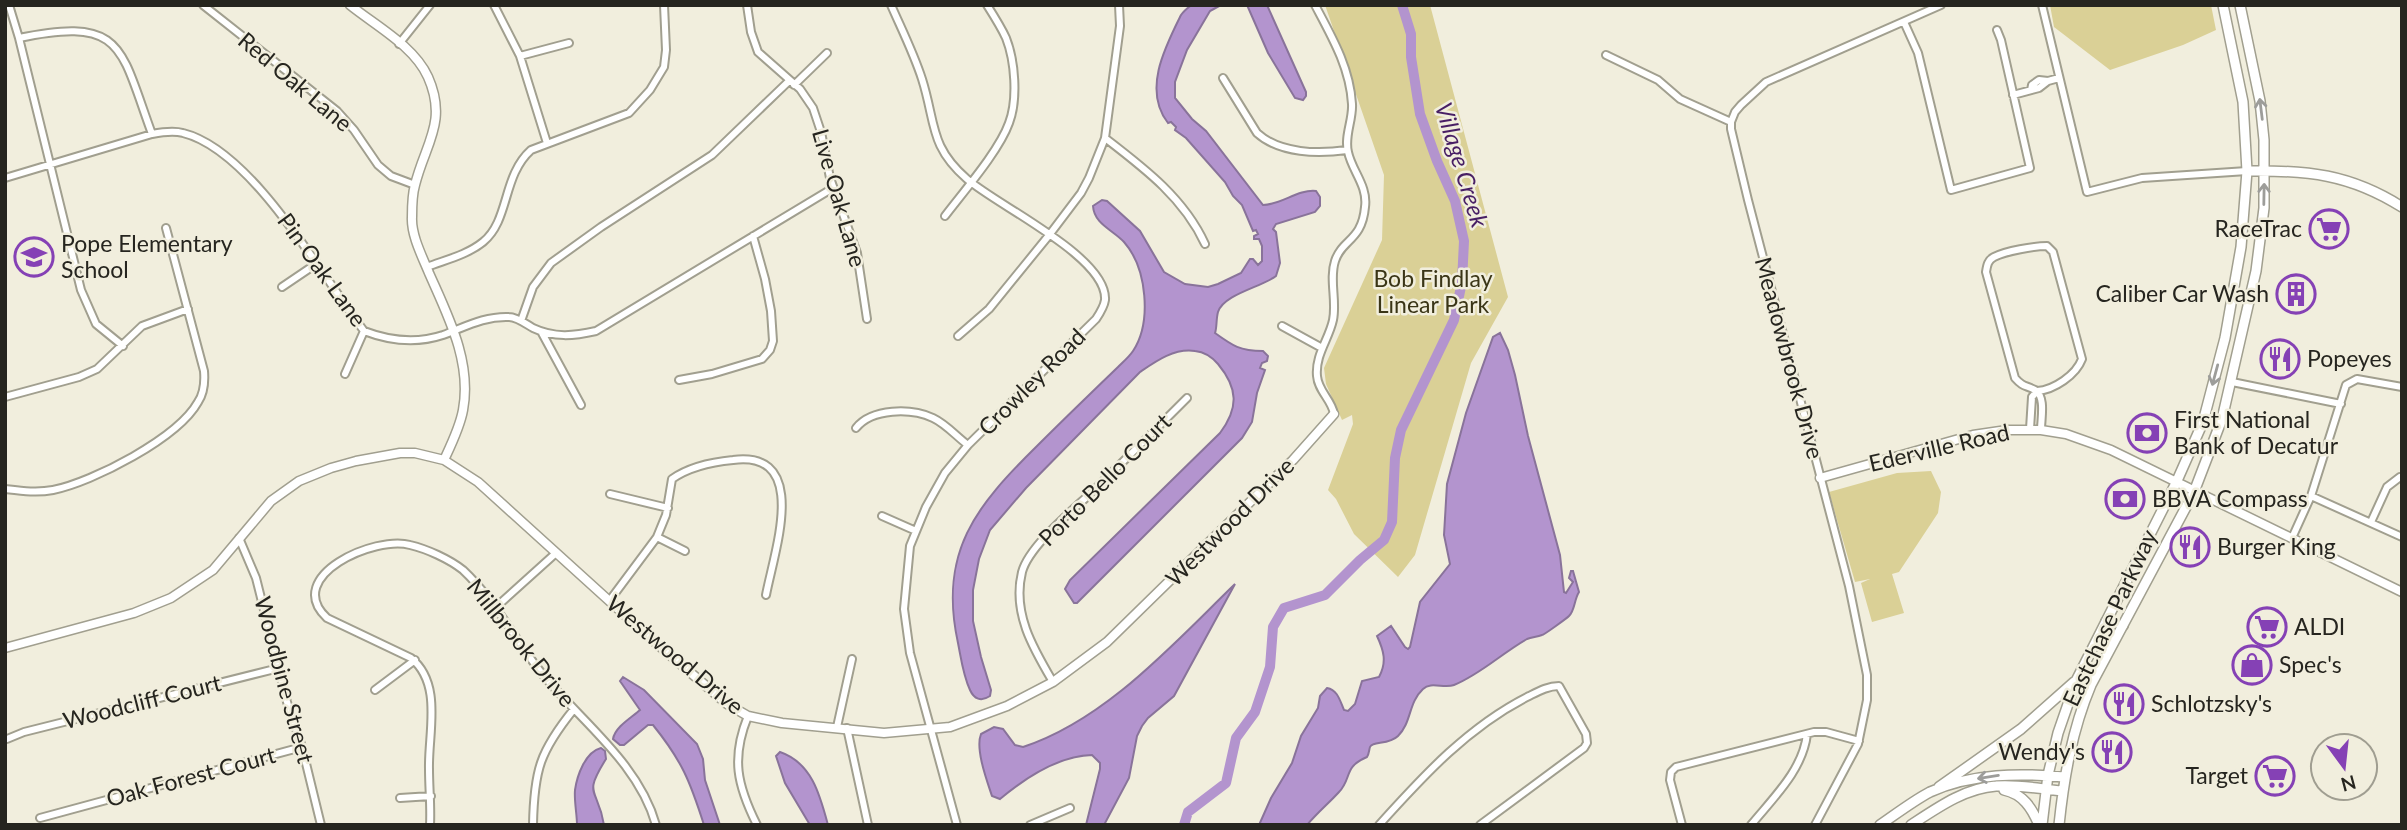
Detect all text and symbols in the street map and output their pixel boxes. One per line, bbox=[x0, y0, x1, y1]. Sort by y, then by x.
street label: Red Oak Lane bbox=[233, 26, 358, 137]
one-way arrow bbox=[2254, 98, 2267, 121]
water label: Village Creek bbox=[1430, 99, 1495, 231]
street label: Live Oak Lane bbox=[807, 125, 873, 270]
one-way arrow bbox=[2258, 183, 2271, 206]
street label: Pin Oak Lane bbox=[272, 207, 373, 332]
supermarket icon: RaceTrac bbox=[2308, 208, 2350, 250]
place label: RaceTrac bbox=[2214, 214, 2302, 242]
place label: Pope Elementary School bbox=[61, 229, 233, 283]
school or university icon: Pope Elementary School bbox=[13, 236, 55, 278]
street label: Meadowbrook Drive bbox=[1750, 254, 1830, 462]
park label: Bob Findlay Linear Park bbox=[1373, 264, 1493, 318]
building icon: Caliber Car Wash bbox=[2275, 273, 2317, 315]
place label: Caliber Car Wash bbox=[2095, 279, 2269, 307]
street label: Crowley Road bbox=[972, 322, 1091, 441]
restaurant icon: Popeyes bbox=[2259, 338, 2301, 380]
place label: Popeyes bbox=[2307, 344, 2392, 372]
one-way arrow bbox=[2208, 363, 2221, 386]
place label: First National Bank of Decatur bbox=[2174, 405, 2339, 459]
street label: Porto Bello Court bbox=[1032, 407, 1177, 551]
bank icon: First National Bank of Decatur bbox=[2126, 412, 2168, 454]
street label: Ederville Road bbox=[1866, 417, 2012, 477]
street label: Westwood Drive bbox=[1159, 451, 1299, 591]
bank icon: BBVA Compass bbox=[2104, 478, 2146, 520]
place label: BBVA Compass bbox=[2152, 484, 2308, 512]
street label: Eastchase Parkway bbox=[2056, 525, 2162, 710]
restaurant icon: Burger King bbox=[2169, 526, 2211, 568]
place label: Burger King bbox=[2217, 532, 2336, 560]
street label: Millbrook Drive bbox=[462, 573, 582, 712]
street label: Westwood Drive bbox=[601, 589, 750, 720]
street label: Woodbine Street bbox=[249, 593, 321, 767]
supermarket icon: ALDI bbox=[2246, 606, 2288, 648]
place label: ALDI bbox=[2294, 612, 2345, 640]
shop icon: Spec's bbox=[2231, 644, 2273, 686]
place label: Spec's bbox=[2279, 650, 2342, 678]
street label: Woodcliff Court bbox=[60, 668, 224, 734]
restaurant icon: Schlotzsky's bbox=[2103, 683, 2145, 725]
place label: Schlotzsky's bbox=[2151, 689, 2272, 717]
restaurant icon: Wendy's bbox=[2091, 731, 2133, 773]
north arrow bbox=[2309, 732, 2379, 802]
place label: Wendy's bbox=[1998, 737, 2085, 765]
street label: Oak Forest Court bbox=[103, 740, 279, 812]
supermarket icon: Target bbox=[2254, 755, 2296, 797]
place label: Target bbox=[2185, 761, 2249, 789]
one-way arrow bbox=[1978, 771, 2000, 784]
text: N bbox=[2338, 771, 2359, 797]

